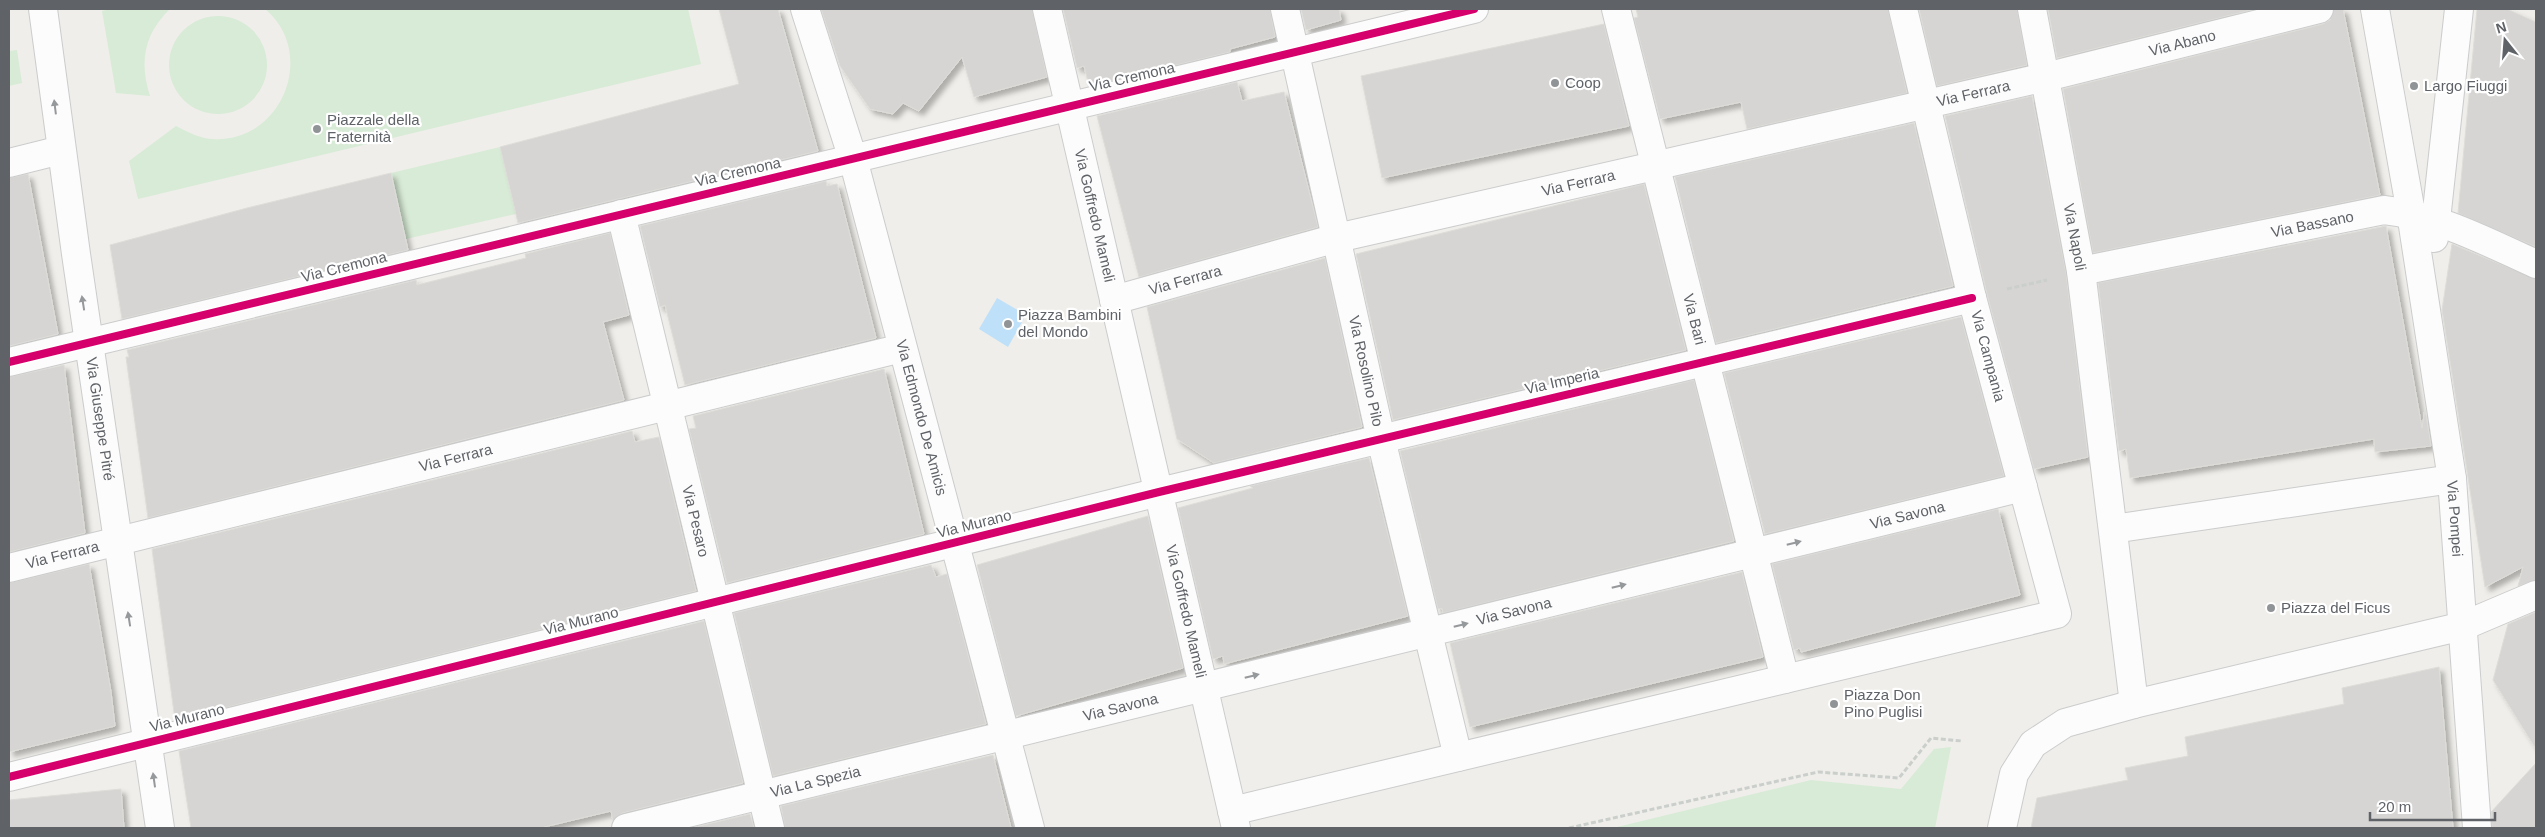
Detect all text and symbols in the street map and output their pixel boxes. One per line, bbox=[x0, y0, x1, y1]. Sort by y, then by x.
north arrow bbox=[2480, 15, 2530, 65]
text: N bbox=[2494, 18, 2508, 37]
street label: Via Abano bbox=[2147, 26, 2217, 59]
street label: Via Cremona bbox=[1087, 58, 1177, 95]
place label: Coop bbox=[1565, 74, 1601, 91]
street label: Via Ferrara bbox=[1935, 76, 2012, 110]
marker: Coop bbox=[1549, 77, 1561, 89]
place label: Largo Fiuggi bbox=[2424, 77, 2507, 94]
marker: Largo Fiuggi bbox=[2408, 80, 2420, 92]
one-way arrow bbox=[51, 99, 59, 115]
place label: Piazzale della Fraternità bbox=[327, 111, 420, 145]
marker: Piazzale della Fraternità bbox=[311, 123, 323, 135]
street label: Via Goffredo Mameli bbox=[1072, 147, 1119, 284]
street label: Via Cremona bbox=[693, 153, 783, 190]
street label: Via Ferrara bbox=[1540, 166, 1617, 199]
street label: Via Napoli bbox=[2061, 202, 2090, 272]
street label: Via Bassano bbox=[2269, 207, 2355, 241]
street label: Via Cremona bbox=[299, 248, 389, 285]
street label: Via Ferrara bbox=[1147, 261, 1224, 298]
street label: Via Bari bbox=[1680, 292, 1709, 347]
one-way arrow bbox=[79, 294, 87, 310]
place label: Piazza Bambini del Mondo bbox=[1018, 306, 1121, 340]
street label: Via Campania bbox=[1968, 308, 2009, 404]
street label: Via Rosolino Pilo bbox=[1346, 314, 1387, 428]
marker: Piazza Bambini del Mondo bbox=[1002, 318, 1014, 330]
street label: Via Edmondo De Amicis bbox=[893, 338, 951, 497]
street label: Via Giuseppe Pitré bbox=[83, 356, 118, 482]
street label: Via Imperia bbox=[1523, 364, 1601, 397]
street label: Via Ferrara bbox=[417, 440, 495, 475]
street label: Via Pompei bbox=[2444, 480, 2467, 557]
street label: Via Pesaro bbox=[679, 483, 713, 559]
street label: Via Savona bbox=[1868, 497, 1947, 532]
street label: Via Murano bbox=[935, 506, 1013, 541]
street label: Via Ferrara bbox=[24, 537, 101, 572]
one-way arrow bbox=[1786, 539, 1801, 547]
street label: Via Goffredo Mameli bbox=[1163, 543, 1210, 679]
one-way arrow bbox=[1612, 582, 1627, 590]
street label: Via Savona bbox=[1475, 593, 1554, 628]
place label: Piazza del Ficus bbox=[2281, 599, 2390, 616]
marker: Piazza del Ficus bbox=[2265, 602, 2277, 614]
street label: Via Murano bbox=[542, 603, 620, 638]
one-way arrow bbox=[125, 611, 133, 627]
one-way arrow bbox=[1454, 621, 1469, 629]
one-way arrow bbox=[1245, 672, 1260, 680]
place label: Piazza Don Pino Puglisi bbox=[1844, 686, 1922, 720]
street label: Via Savona bbox=[1081, 689, 1160, 724]
marker: Piazza Don Pino Puglisi bbox=[1828, 698, 1840, 710]
street label: Via Murano bbox=[148, 700, 226, 735]
street label: Via La Spezia bbox=[768, 762, 863, 800]
one-way arrow bbox=[150, 772, 158, 788]
scale bar bbox=[2370, 790, 2495, 822]
text: 20 m bbox=[2378, 798, 2411, 815]

